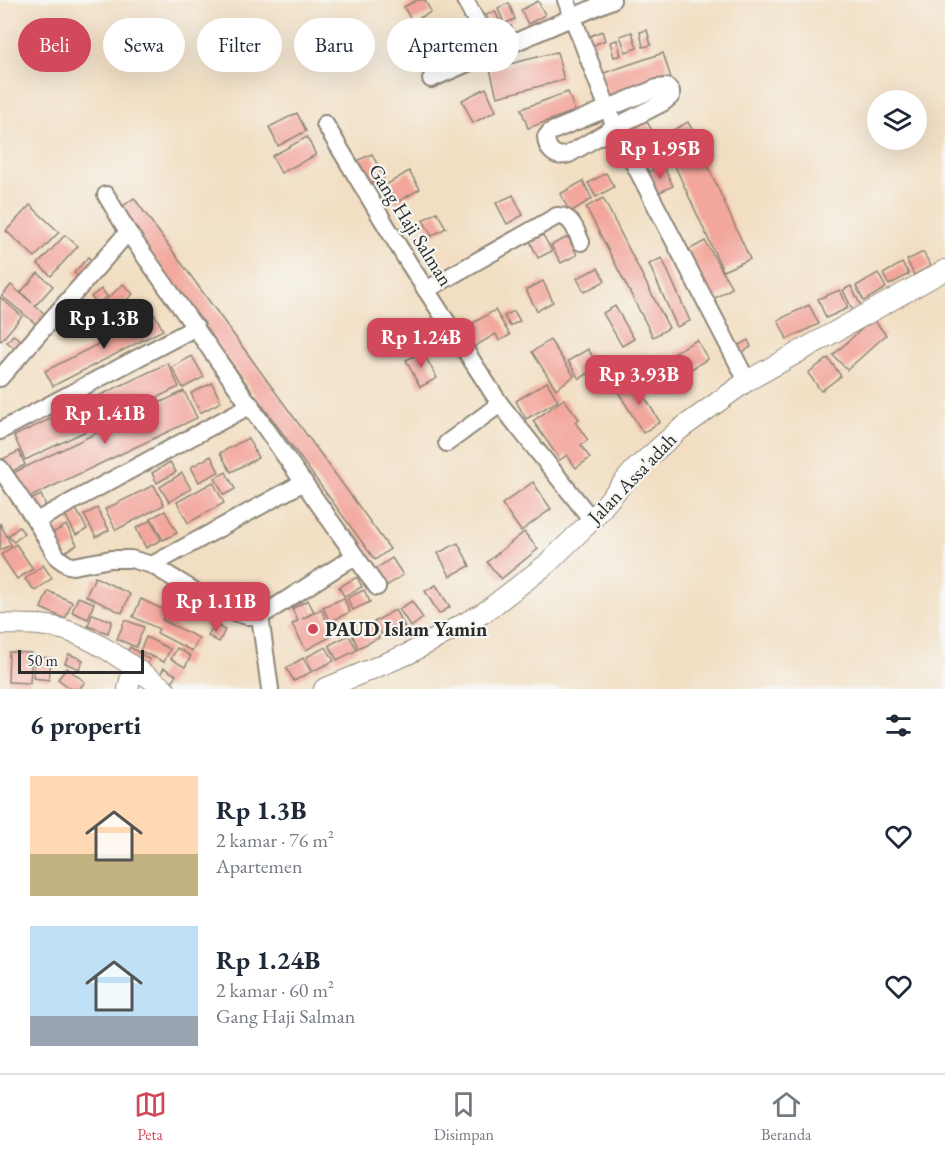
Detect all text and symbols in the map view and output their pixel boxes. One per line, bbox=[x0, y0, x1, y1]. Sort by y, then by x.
chip: Beli bbox=[18, 18, 91, 72]
chip: Sewa bbox=[103, 18, 185, 72]
chip: Filter bbox=[197, 18, 282, 72]
chip: Baru bbox=[294, 18, 375, 72]
chip: Apartemen bbox=[387, 18, 519, 72]
map controls bbox=[867, 90, 927, 150]
button: layers bbox=[867, 90, 927, 150]
pin: Rp 1.95B bbox=[598, 129, 722, 180]
text: Rp 1.95B bbox=[620, 135, 700, 161]
street label: Gang Haji Salman bbox=[363, 159, 459, 291]
pin: Rp 1.3B bbox=[49, 299, 159, 350]
text: Rp 1.3B bbox=[69, 305, 139, 331]
pin: Rp 1.24B bbox=[359, 318, 483, 369]
text: Rp 1.24B bbox=[381, 324, 461, 350]
pin: Rp 3.93B bbox=[577, 355, 701, 406]
text: Rp 3.93B bbox=[599, 361, 679, 387]
pin: Rp 1.41B bbox=[43, 394, 167, 445]
text: Rp 1.41B bbox=[65, 400, 145, 426]
street label: Jalan Assa'adah bbox=[581, 427, 682, 531]
pin: Rp 1.11B bbox=[154, 582, 278, 633]
text: Rp 1.11B bbox=[176, 588, 256, 614]
place label: PAUD Islam Yamin bbox=[325, 616, 487, 642]
marker: PAUD Islam Yamin bbox=[306, 622, 320, 636]
scale bar bbox=[18, 647, 144, 674]
text: 50 m bbox=[27, 650, 58, 671]
text: 6 properti bbox=[30, 708, 141, 742]
icon: filters bbox=[882, 709, 915, 742]
text: Rp 1.3B bbox=[216, 793, 306, 827]
icon: home bbox=[78, 800, 150, 872]
icon: heart bbox=[882, 820, 915, 853]
text: 2 kamar · 76 m² bbox=[216, 827, 334, 853]
text: Apartemen bbox=[216, 853, 302, 879]
text: Rp 1.24B bbox=[216, 943, 320, 977]
icon: home bbox=[78, 950, 150, 1022]
icon: heart bbox=[882, 970, 915, 1003]
text: 2 kamar · 60 m² bbox=[216, 977, 334, 1003]
text: Gang Haji Salman bbox=[216, 1003, 355, 1029]
tab: Peta bbox=[134, 1088, 167, 1145]
tab: Disimpan bbox=[434, 1088, 494, 1145]
tab: Beranda bbox=[761, 1088, 811, 1145]

